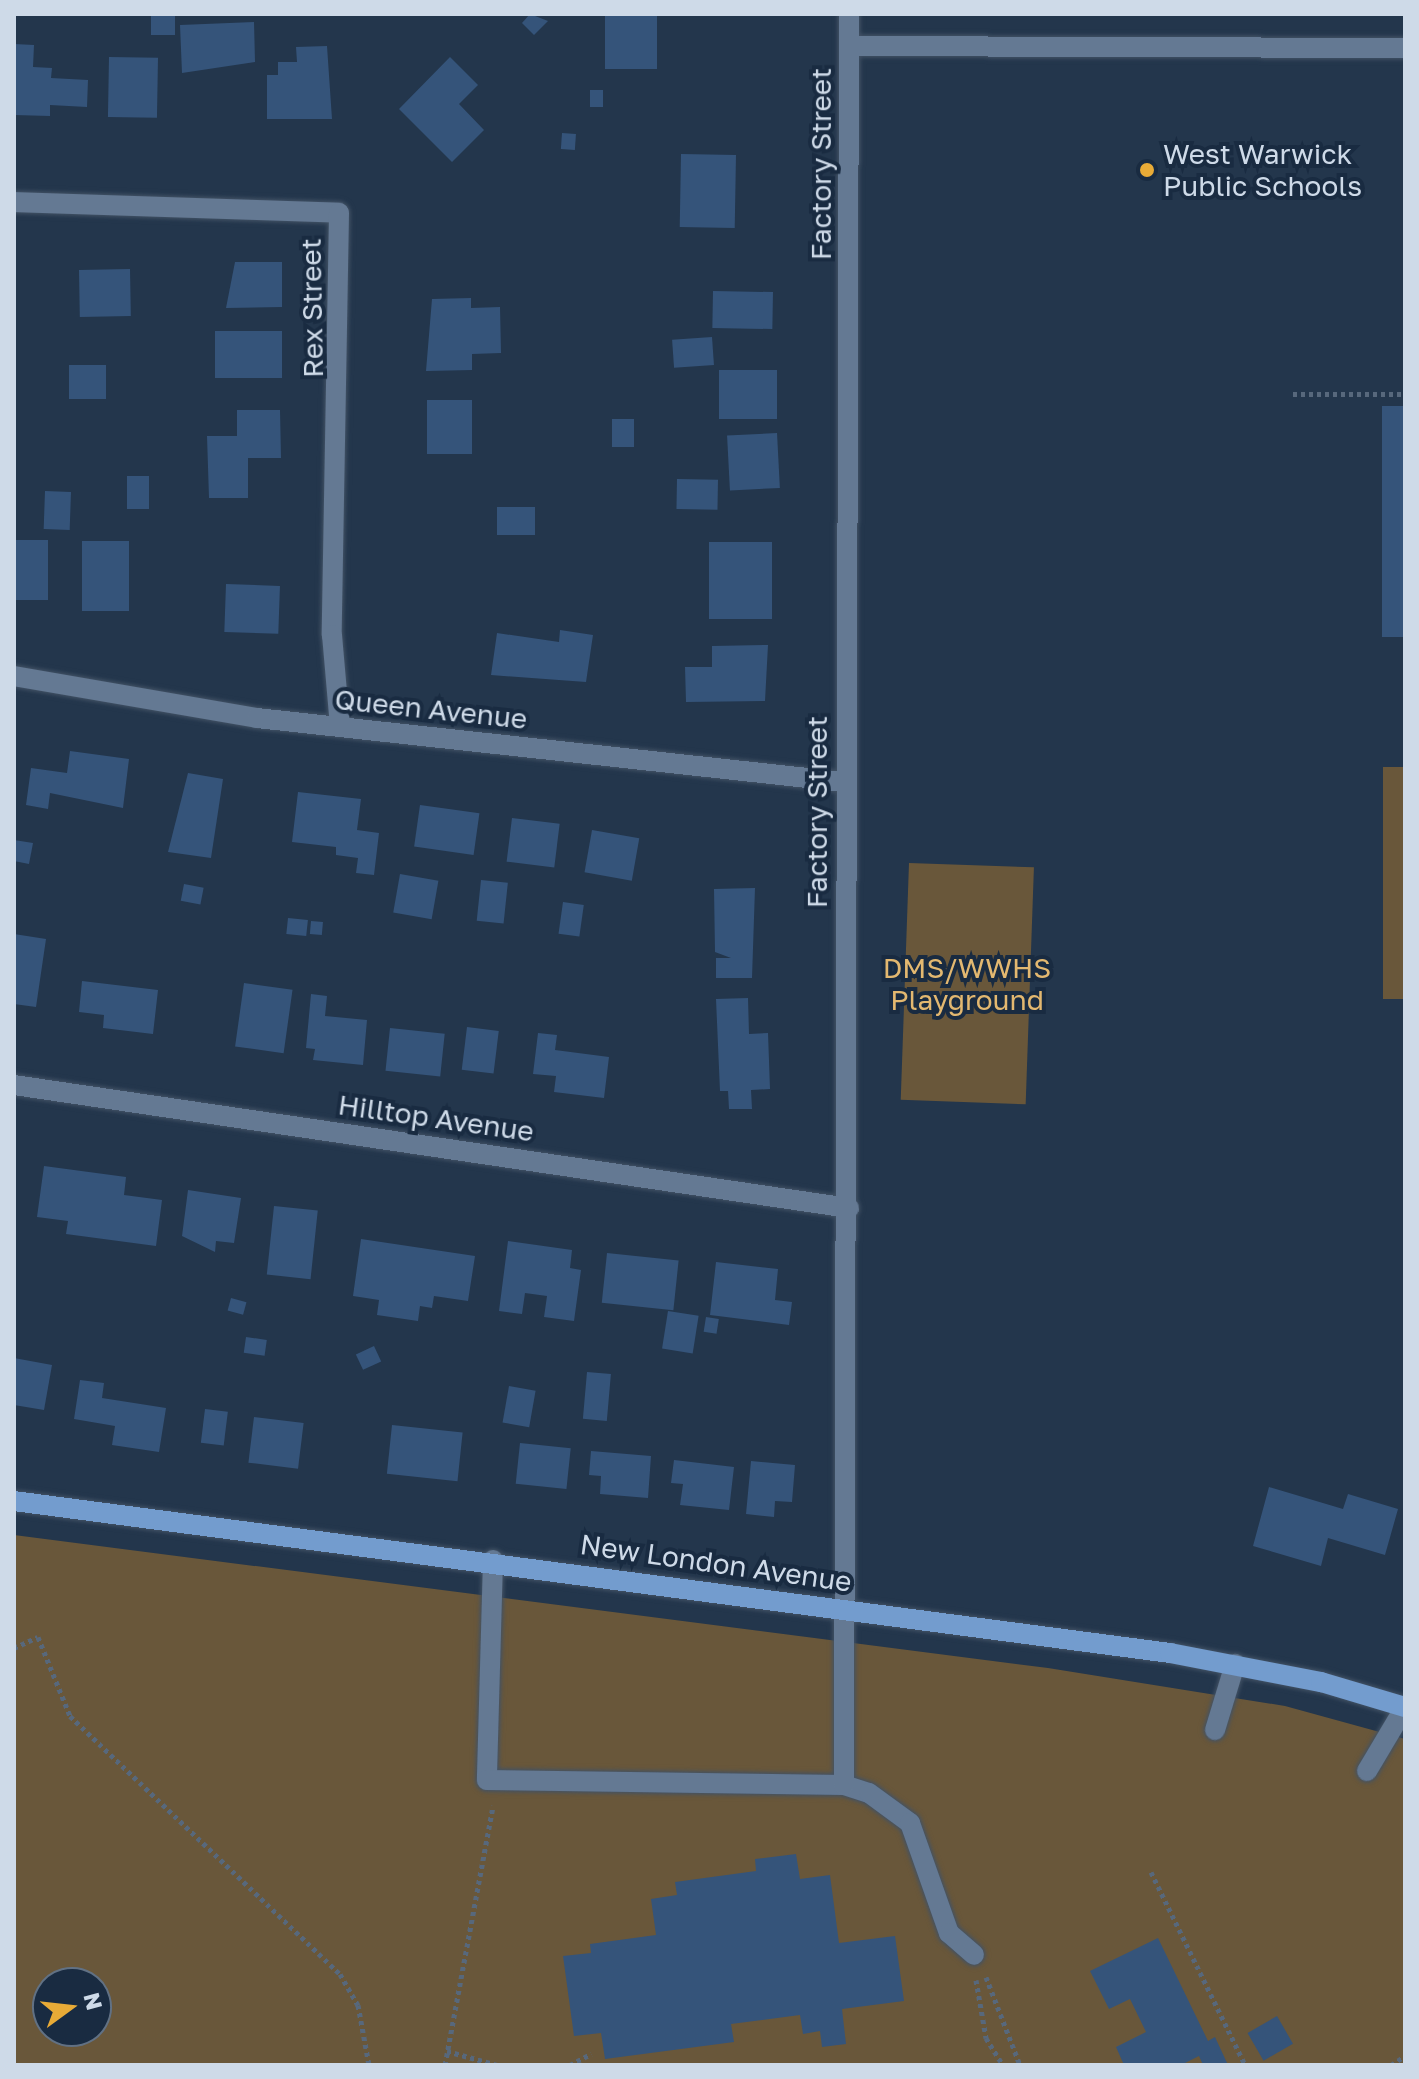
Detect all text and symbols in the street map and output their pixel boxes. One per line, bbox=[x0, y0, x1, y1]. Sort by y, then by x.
street label: Factory Street bbox=[804, 68, 838, 260]
place label: West Warwick Public Schools bbox=[1163, 137, 1362, 203]
marker: West Warwick Public Schools bbox=[1138, 161, 1156, 179]
street label: Rex Street bbox=[294, 238, 330, 378]
street label: Queen Avenue bbox=[333, 682, 529, 736]
street label: Factory Street bbox=[800, 716, 834, 908]
park label: DMS/WWHS Playground bbox=[883, 951, 1051, 1017]
street label: Hilltop Avenue bbox=[336, 1088, 536, 1148]
street label: New London Avenue bbox=[578, 1527, 854, 1599]
north arrow bbox=[32, 1967, 112, 2047]
text: N bbox=[79, 1990, 109, 2013]

